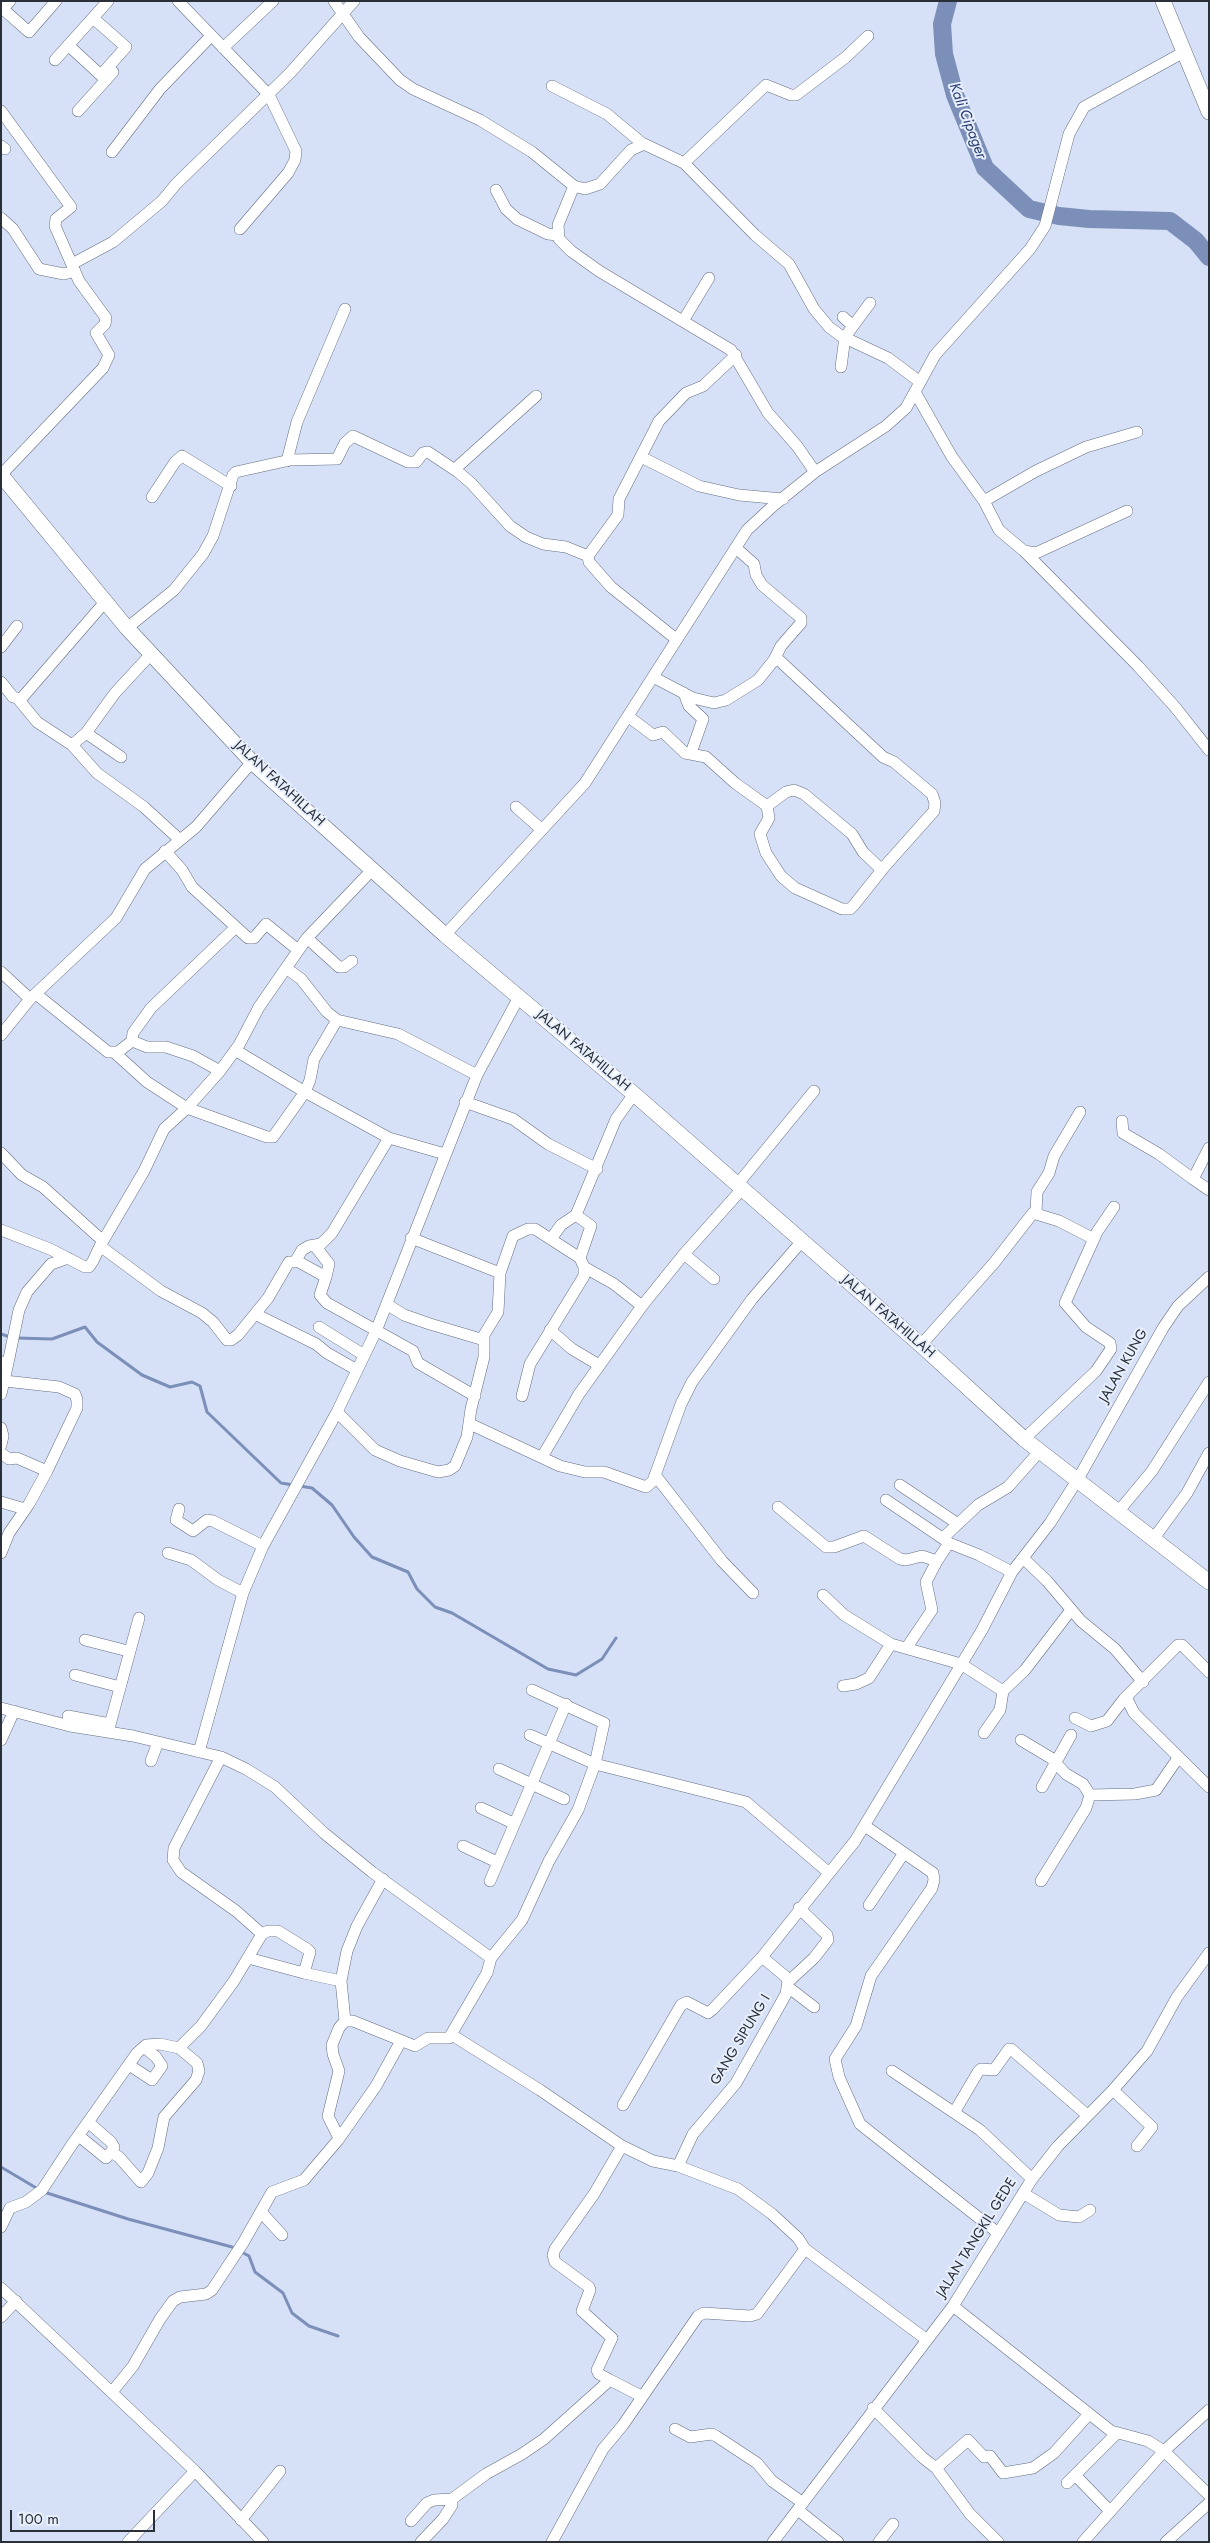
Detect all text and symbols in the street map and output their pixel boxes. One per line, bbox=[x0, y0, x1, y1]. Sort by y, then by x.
water label: Kali Cipager bbox=[944, 81, 990, 161]
street label: JALAN FATAHILLAH bbox=[230, 738, 328, 830]
street label: JALAN FATAHILLAH bbox=[532, 1007, 634, 1095]
street label: JALAN FATAHILLAH bbox=[838, 1272, 938, 1362]
street label: JALAN KUNG bbox=[1096, 1326, 1152, 1406]
street label: GANG SIPUNG I bbox=[707, 1992, 775, 2088]
street label: JALAN TANGKIL GEDE bbox=[934, 2175, 1020, 2301]
scale bar bbox=[12, 2500, 158, 2532]
text: 100 m bbox=[18, 2508, 59, 2530]

